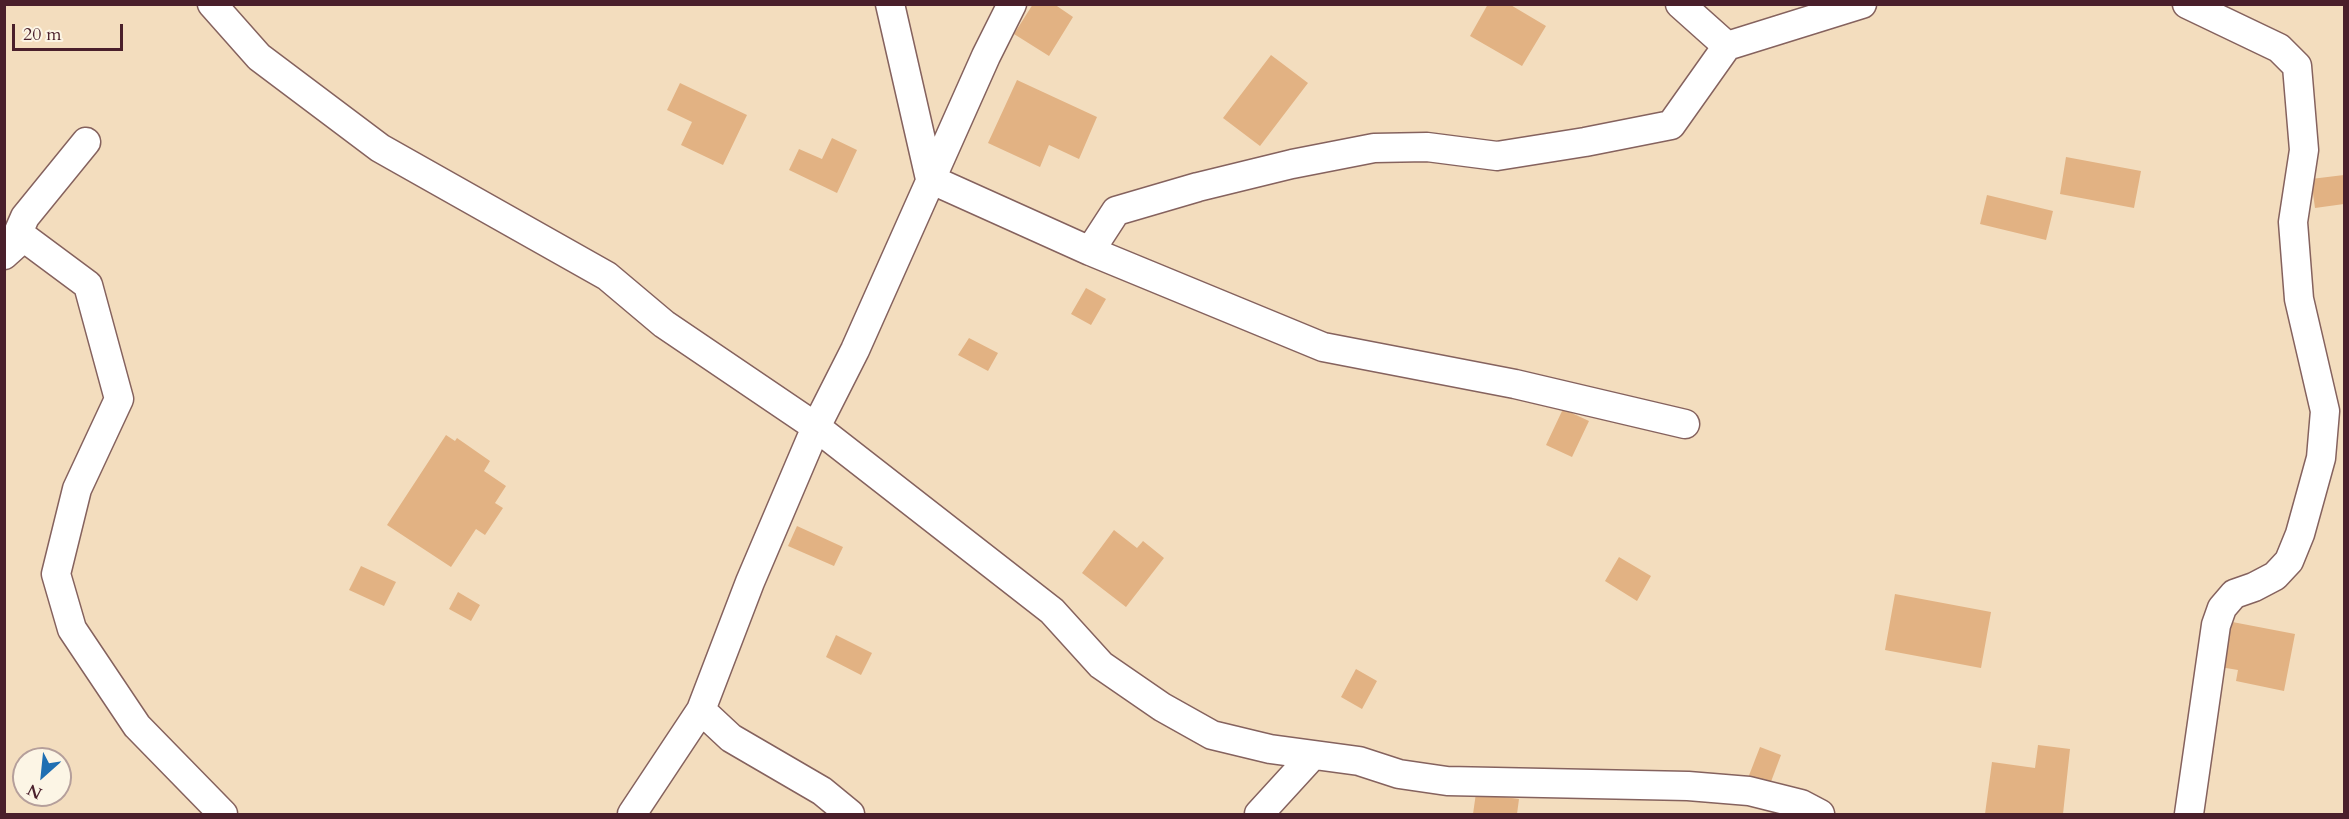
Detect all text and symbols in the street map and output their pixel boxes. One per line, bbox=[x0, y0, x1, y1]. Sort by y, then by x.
scale bar bbox=[15, 12, 126, 50]
text: 20 m bbox=[23, 22, 62, 47]
north arrow bbox=[12, 747, 72, 807]
text: N bbox=[24, 778, 46, 804]

